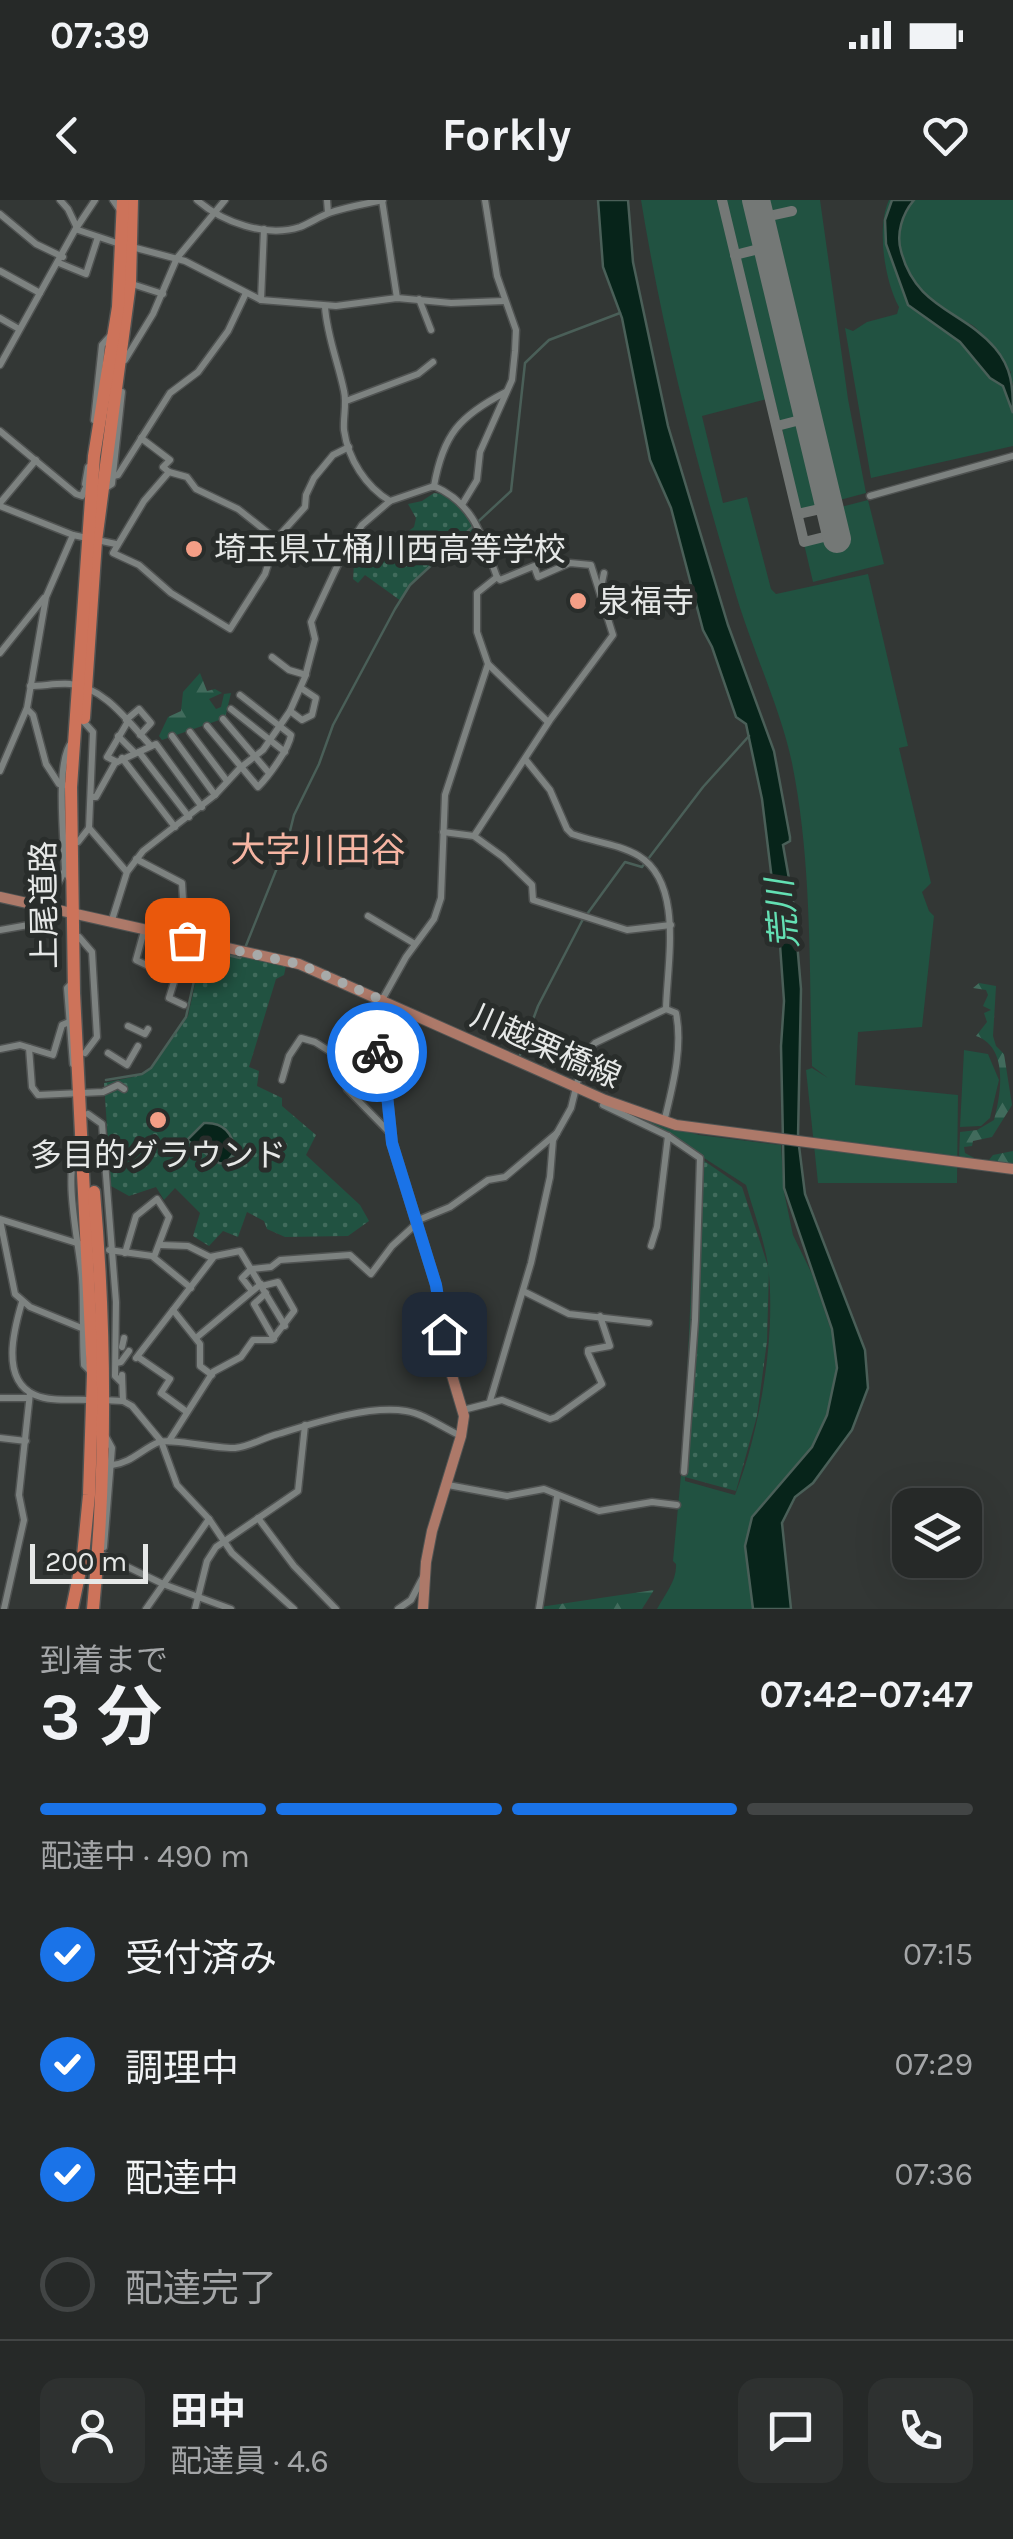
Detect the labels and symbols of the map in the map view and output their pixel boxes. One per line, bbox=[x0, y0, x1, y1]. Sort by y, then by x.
place label: 埼玉県立桶川西高等学校 bbox=[214, 531, 566, 568]
marker: 埼玉県立桶川西高等学校 bbox=[183, 538, 205, 560]
place label: 泉福寺 bbox=[598, 583, 694, 620]
marker: 泉福寺 bbox=[567, 590, 589, 612]
district label: 大字川田谷 bbox=[230, 830, 406, 871]
street label: 上尾道路 bbox=[25, 841, 64, 969]
water label: 荒川 bbox=[759, 873, 806, 951]
pin bbox=[145, 898, 230, 983]
street label: 川越栗橋線 bbox=[465, 997, 626, 1096]
courier bbox=[327, 1002, 427, 1102]
marker: 多目的グラウンド bbox=[147, 1109, 169, 1131]
place label: 多目的グラウンド bbox=[30, 1137, 286, 1174]
pin bbox=[402, 1292, 487, 1377]
scale bar bbox=[30, 1539, 148, 1584]

